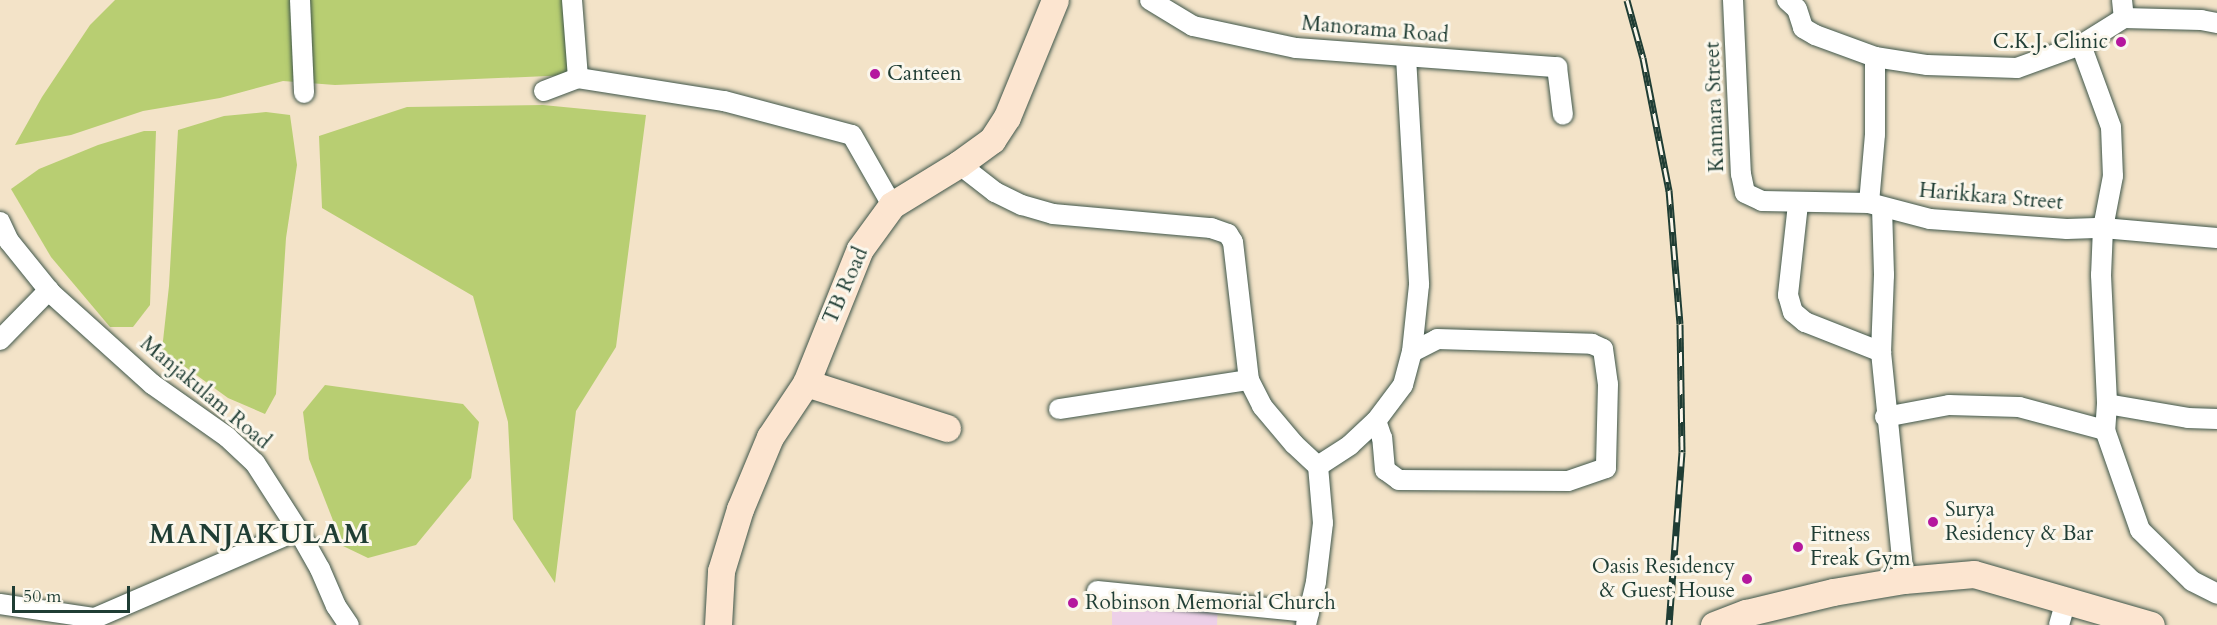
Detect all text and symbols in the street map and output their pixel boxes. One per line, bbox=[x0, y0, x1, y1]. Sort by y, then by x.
street label: Manorama Road bbox=[1300, 11, 1450, 49]
place label: C.K.J. Clinic bbox=[1993, 29, 2108, 55]
marker: C.K.J. Clinic bbox=[2112, 33, 2130, 51]
street label: Kannara Street bbox=[1700, 41, 1730, 173]
place label: Canteen bbox=[887, 61, 962, 87]
marker: Canteen bbox=[868, 67, 882, 81]
street label: Harikkara Street bbox=[1918, 178, 2064, 216]
street label: TB Road bbox=[818, 244, 874, 328]
street label: Manjakulam Road bbox=[135, 331, 275, 455]
place label: Surya Residency & Bar bbox=[1945, 497, 2093, 547]
marker: Surya Residency & Bar bbox=[1926, 515, 1940, 529]
district label: MANJAKULAM bbox=[149, 519, 371, 551]
place label: Fitness Freak Gym bbox=[1810, 522, 1911, 572]
marker: Fitness Freak Gym bbox=[1791, 540, 1805, 554]
place label: Oasis Residency & Guest House bbox=[1592, 554, 1735, 604]
marker: Oasis Residency & Guest House bbox=[1740, 572, 1754, 586]
scale bar bbox=[15, 574, 134, 612]
text: 50 m bbox=[23, 584, 62, 609]
place label: Robinson Memorial Church bbox=[1085, 590, 1336, 616]
marker: Robinson Memorial Church bbox=[1066, 596, 1080, 610]

